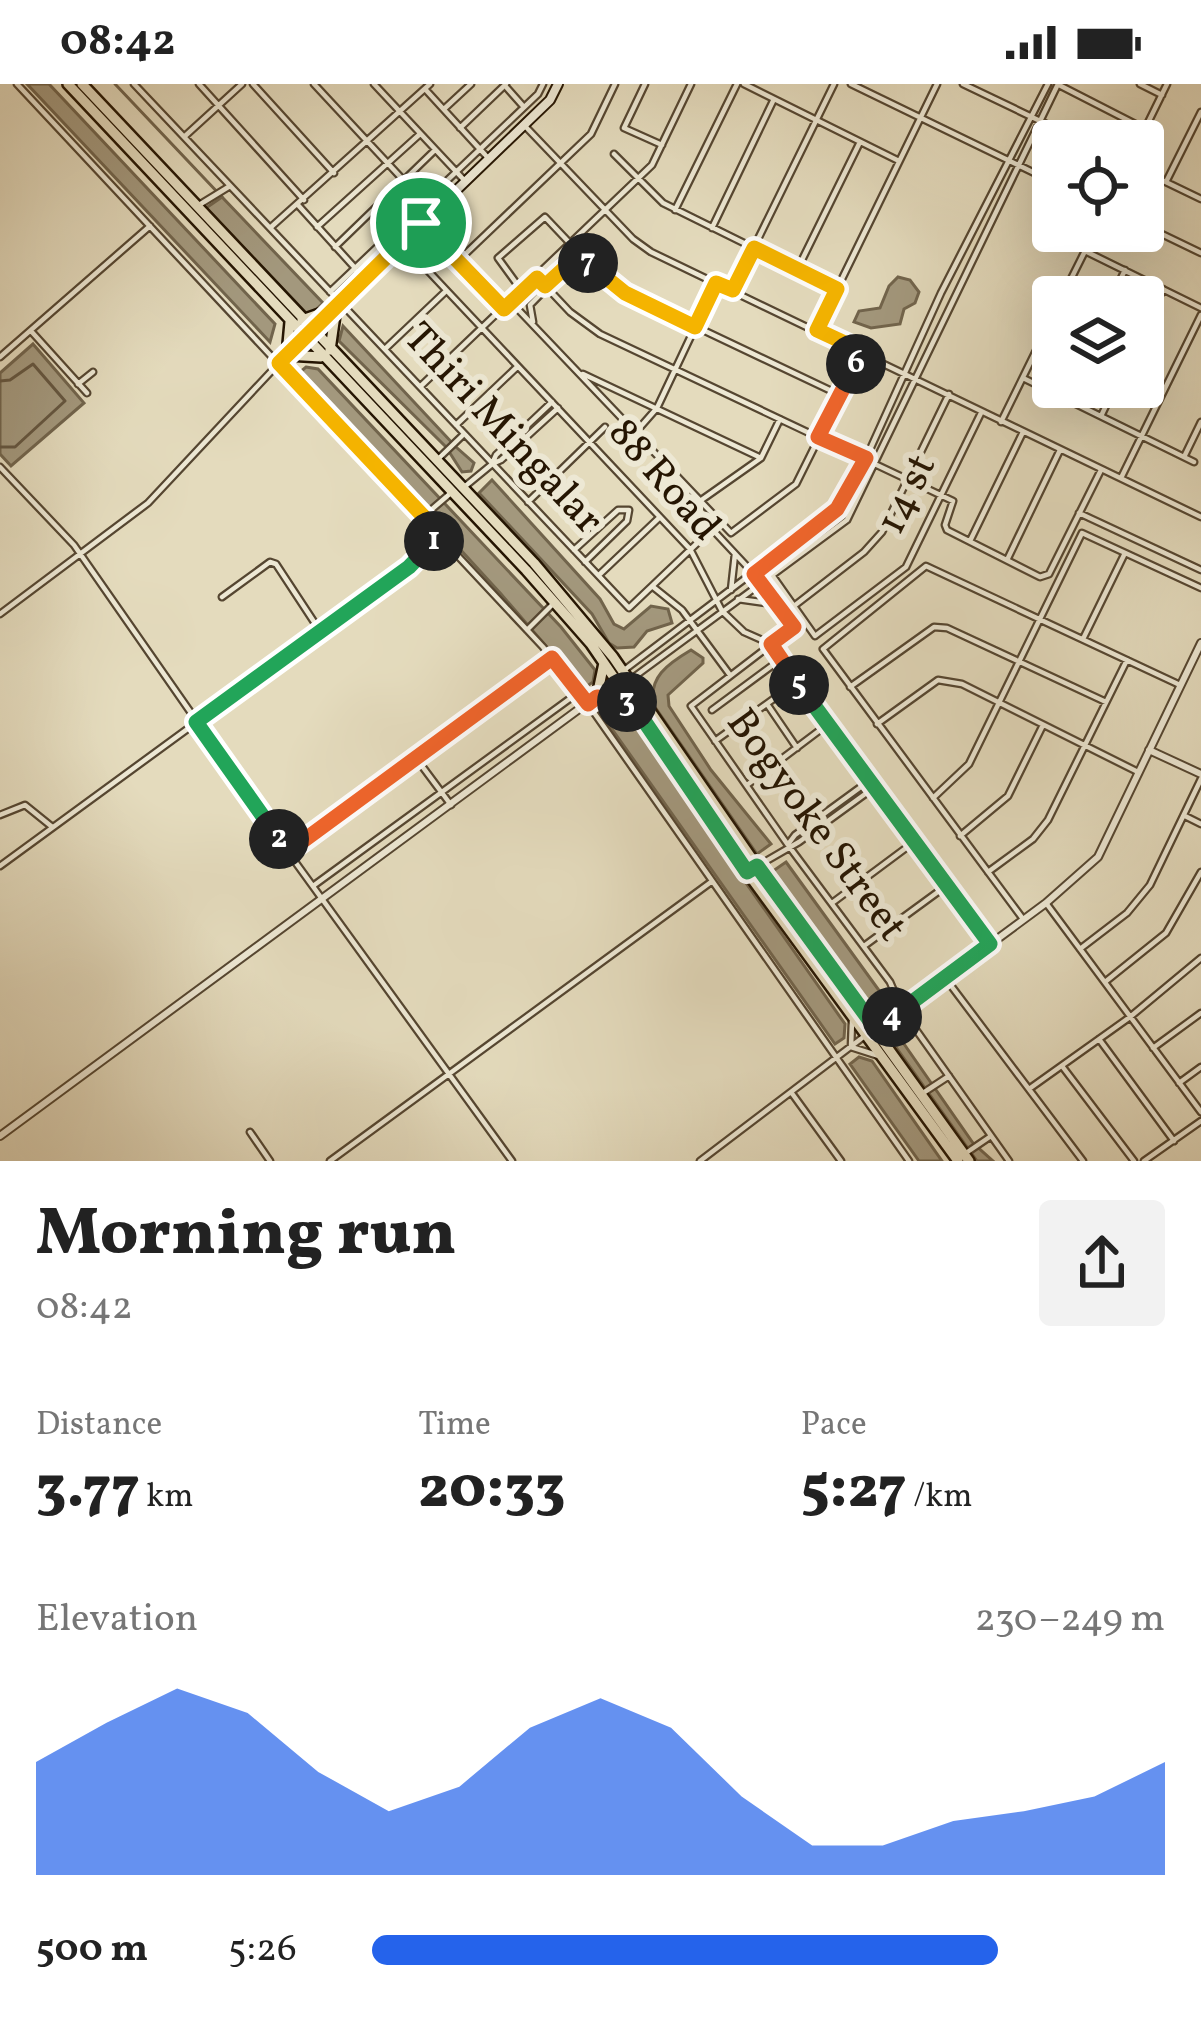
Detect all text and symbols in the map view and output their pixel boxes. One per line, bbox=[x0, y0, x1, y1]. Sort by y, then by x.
text: 08:42 bbox=[60, 11, 176, 74]
map controls bbox=[1032, 120, 1164, 408]
button: locate bbox=[1032, 120, 1164, 252]
pin bbox=[370, 172, 472, 274]
icon: arrive bbox=[388, 190, 454, 256]
pin: 7 bbox=[558, 233, 618, 293]
text: 7 bbox=[580, 240, 596, 286]
button: layers bbox=[1032, 276, 1164, 408]
street label: Thiri Mingalar bbox=[388, 311, 616, 549]
pin: 6 bbox=[826, 334, 886, 394]
text: 6 bbox=[847, 341, 865, 387]
street label: 88 Road bbox=[593, 407, 733, 555]
street label: 14 st bbox=[863, 445, 953, 545]
pin: 1 bbox=[404, 511, 464, 571]
text: 1 bbox=[427, 518, 441, 564]
pin: 5 bbox=[769, 655, 829, 715]
text: 5 bbox=[791, 662, 807, 708]
pin: 3 bbox=[597, 672, 657, 732]
text: 3 bbox=[619, 679, 635, 725]
street label: Bogyoke Street bbox=[710, 697, 920, 955]
pin: 2 bbox=[249, 809, 309, 869]
text: 2 bbox=[270, 816, 288, 862]
pin: 4 bbox=[862, 987, 922, 1047]
text: 4 bbox=[882, 994, 902, 1040]
text: Morning run bbox=[36, 1190, 457, 1282]
button: share bbox=[1039, 1200, 1165, 1326]
text: 08:42 bbox=[36, 1281, 133, 1335]
text: Distance bbox=[36, 1403, 162, 1449]
text: Time bbox=[418, 1403, 491, 1449]
text: Pace bbox=[801, 1403, 867, 1449]
text: 3.77 bbox=[36, 1449, 140, 1532]
text: 20:33 bbox=[418, 1449, 565, 1532]
text: 5:27 bbox=[801, 1449, 907, 1532]
text: km bbox=[140, 1475, 193, 1521]
text: /km bbox=[907, 1475, 972, 1521]
text: Elevation bbox=[36, 1593, 198, 1647]
text: 230–249 m bbox=[975, 1593, 1165, 1647]
text: 500 m bbox=[36, 1923, 148, 1977]
text: 5:26 bbox=[228, 1923, 297, 1977]

